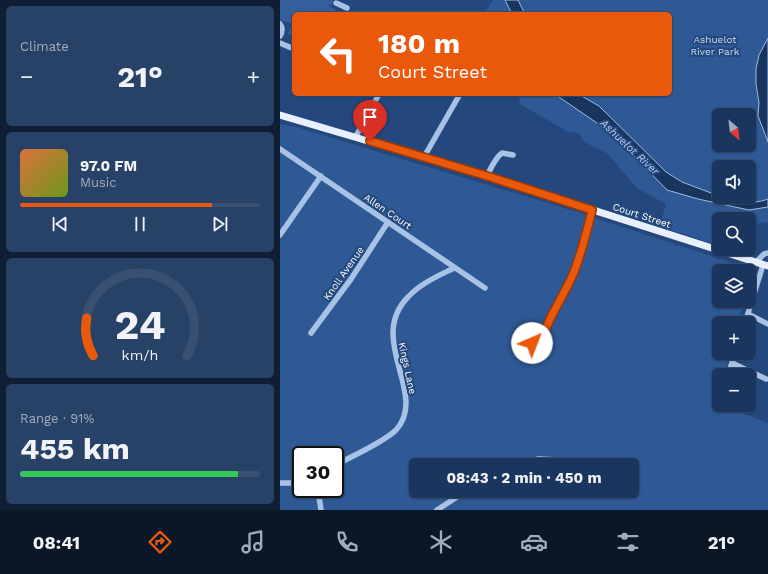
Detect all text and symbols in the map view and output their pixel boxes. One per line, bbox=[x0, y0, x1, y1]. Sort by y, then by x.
text: 180 m bbox=[378, 27, 460, 60]
icon: left bbox=[312, 28, 364, 80]
park label: Ashuelot River Park bbox=[691, 34, 740, 57]
text: Climate bbox=[20, 39, 69, 54]
text: 21° bbox=[117, 59, 163, 94]
text: Court Street bbox=[378, 61, 487, 82]
text: − bbox=[20, 64, 33, 89]
text: + bbox=[247, 64, 260, 89]
pin bbox=[353, 100, 387, 141]
icon: arrive bbox=[359, 106, 381, 128]
north arrow bbox=[712, 108, 756, 152]
map controls bbox=[712, 108, 756, 412]
water label: Ashuelot River bbox=[597, 116, 662, 178]
text: 97.0 FM bbox=[80, 157, 137, 175]
button: sound bbox=[712, 160, 756, 204]
text: Music bbox=[80, 175, 117, 190]
street label: Allen Court bbox=[362, 191, 414, 232]
street label: Court Street bbox=[611, 201, 673, 230]
button: search bbox=[712, 212, 756, 256]
icon: previous bbox=[49, 213, 71, 235]
icon: pause bbox=[129, 213, 151, 235]
icon: next bbox=[209, 213, 231, 235]
street label: Knoll Avenue bbox=[321, 244, 366, 302]
button: layers bbox=[712, 264, 756, 308]
text: 24 bbox=[114, 300, 166, 349]
button: + bbox=[712, 316, 756, 360]
position arrow bbox=[511, 322, 553, 364]
street label: Kings Lane bbox=[397, 341, 418, 395]
text: km/h bbox=[122, 347, 158, 363]
button: − bbox=[712, 368, 756, 412]
text: Range · 91% bbox=[20, 411, 95, 426]
text: 455 km bbox=[20, 431, 130, 466]
speed limit sign: 30 bbox=[292, 446, 344, 498]
text: 08:43 · 2 min · 450 m bbox=[446, 469, 602, 487]
icon: directions bbox=[146, 528, 174, 556]
icon: music bbox=[239, 528, 267, 556]
icon: phone bbox=[333, 528, 361, 556]
icon: climate bbox=[427, 528, 455, 556]
icon: car bbox=[520, 528, 548, 556]
icon: filters bbox=[614, 528, 642, 556]
text: 08:41 bbox=[33, 532, 80, 553]
text: 21° bbox=[708, 532, 735, 553]

